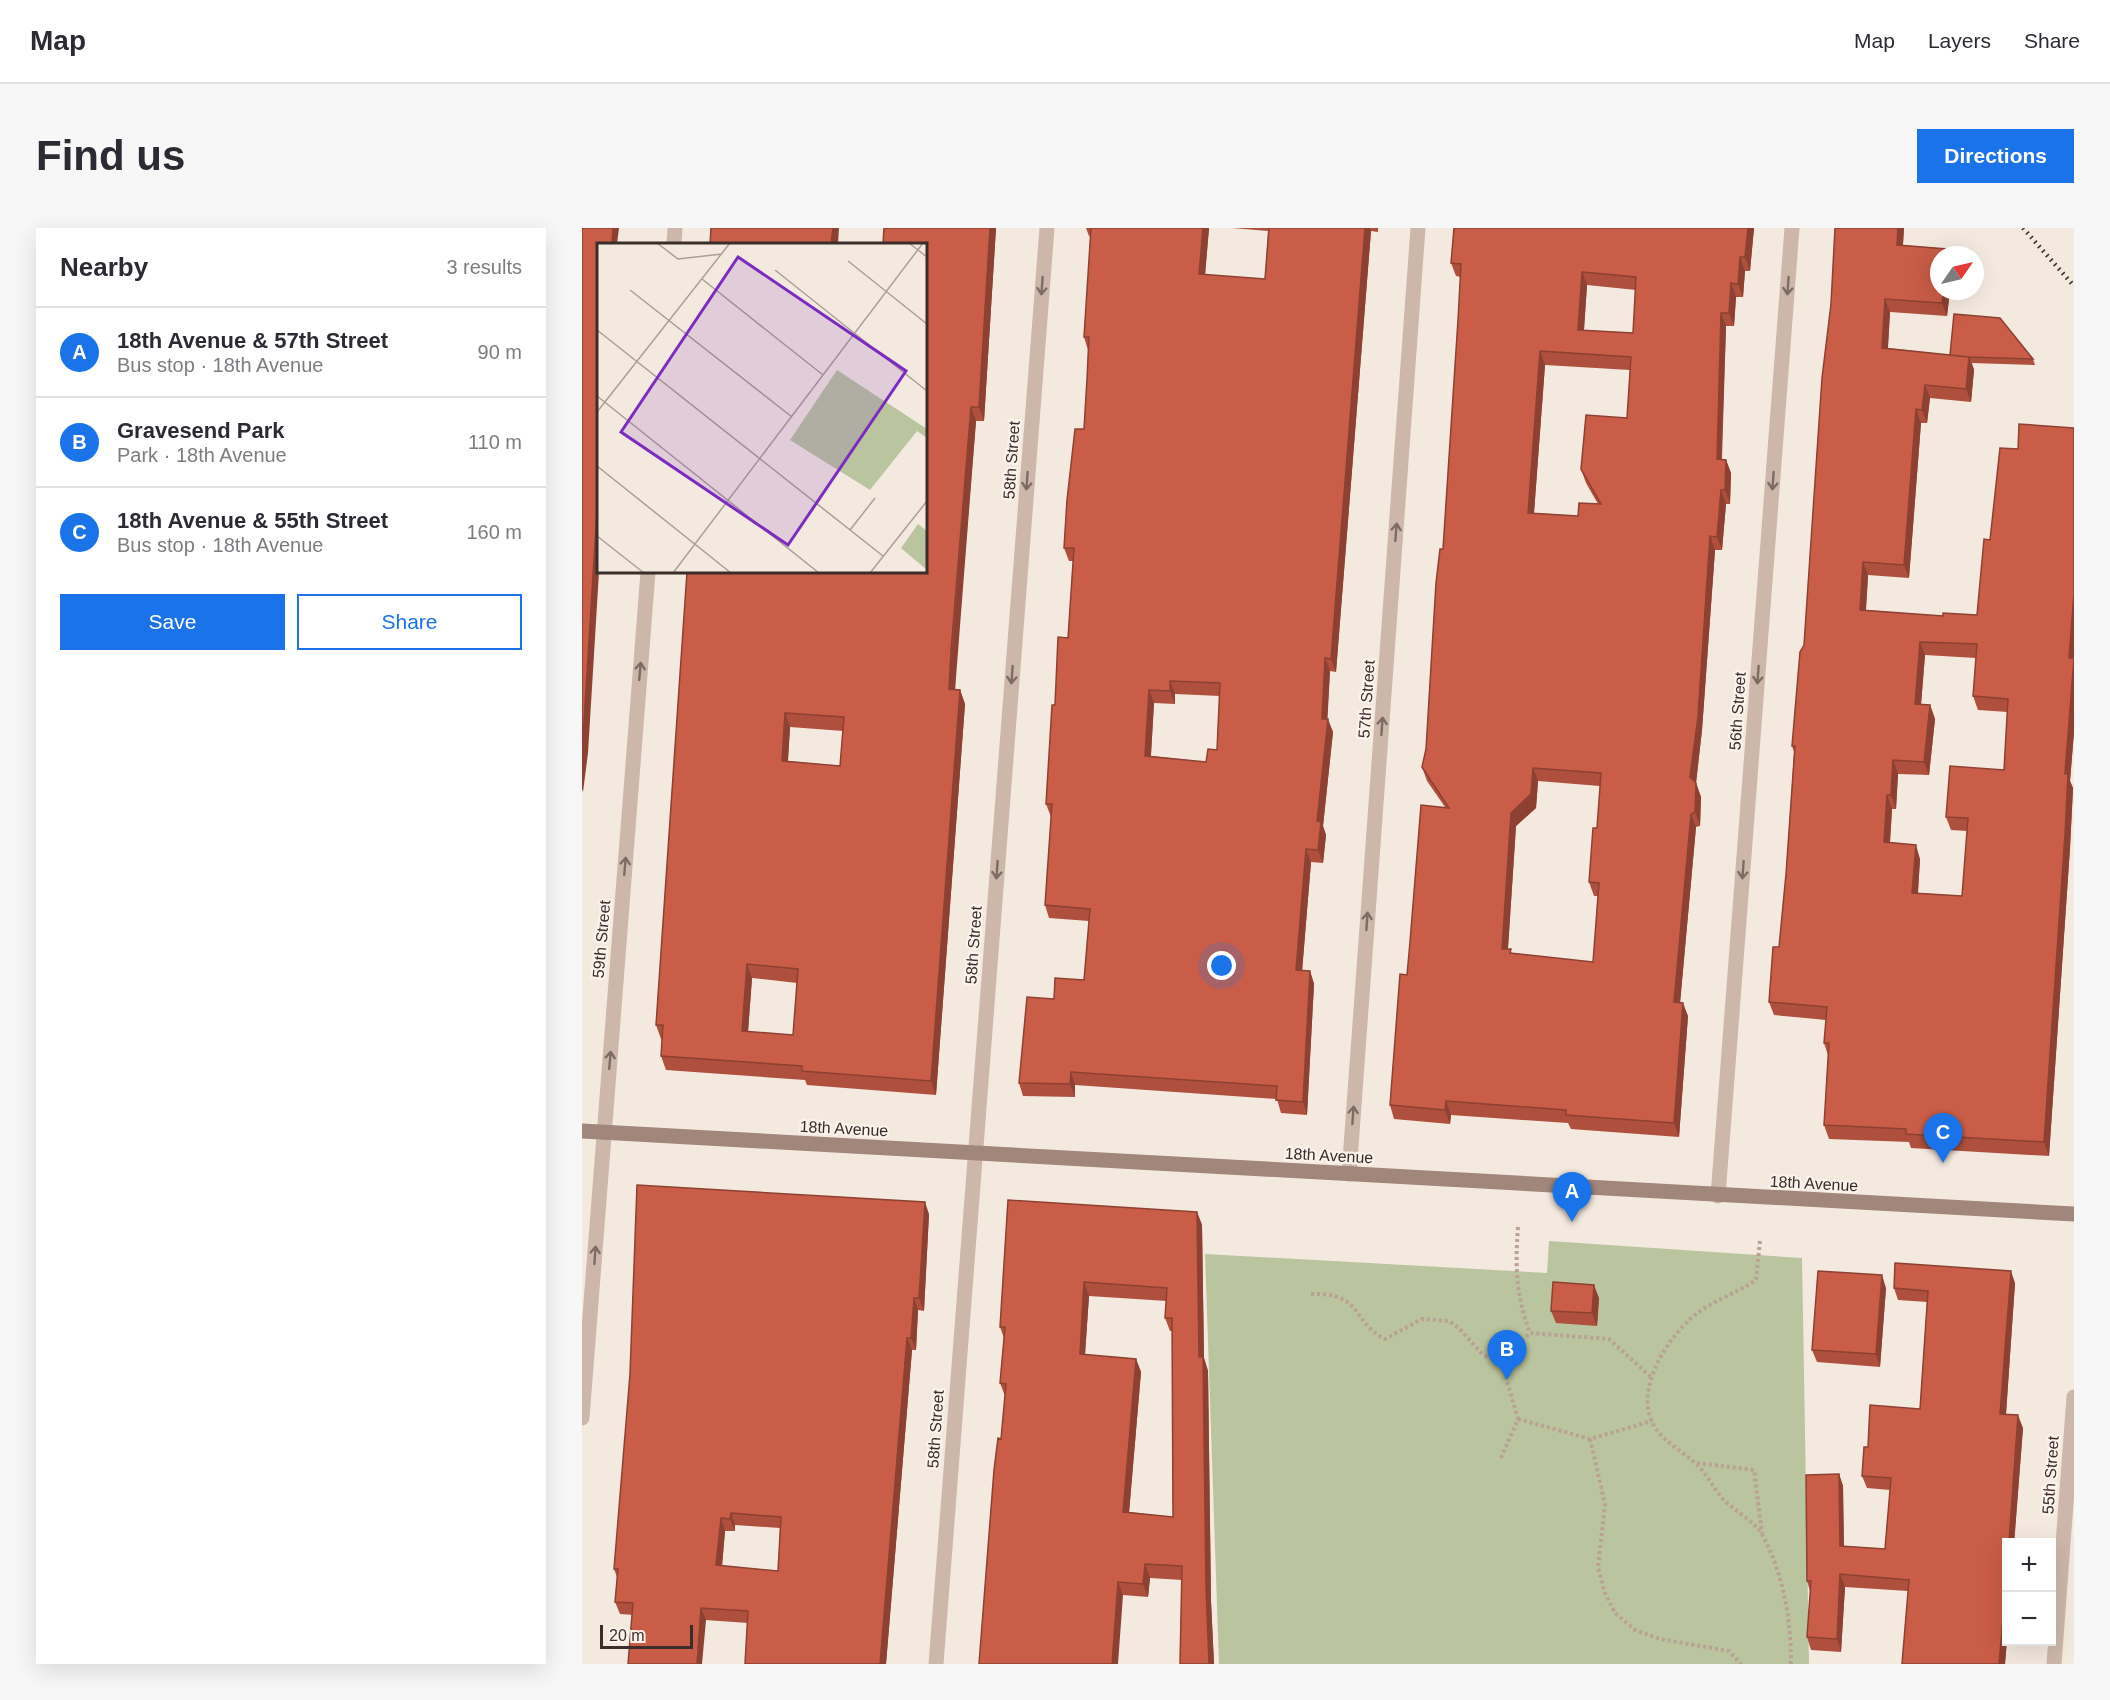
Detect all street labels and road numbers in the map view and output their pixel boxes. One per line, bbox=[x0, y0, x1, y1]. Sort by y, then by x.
street label: 58th Street bbox=[1000, 420, 1023, 500]
street label: 57th Street bbox=[1355, 659, 1378, 739]
street label: 56th Street bbox=[1726, 671, 1749, 751]
street label: 59th Street bbox=[590, 899, 613, 979]
street label: 58th Street bbox=[962, 905, 985, 985]
street label: 18th Avenue bbox=[799, 1118, 889, 1139]
street label: 18th Avenue bbox=[1284, 1145, 1374, 1166]
street label: 18th Avenue bbox=[1769, 1173, 1859, 1194]
street label: 58th Street bbox=[924, 1389, 947, 1469]
street label: 55th Street bbox=[2039, 1435, 2062, 1515]

